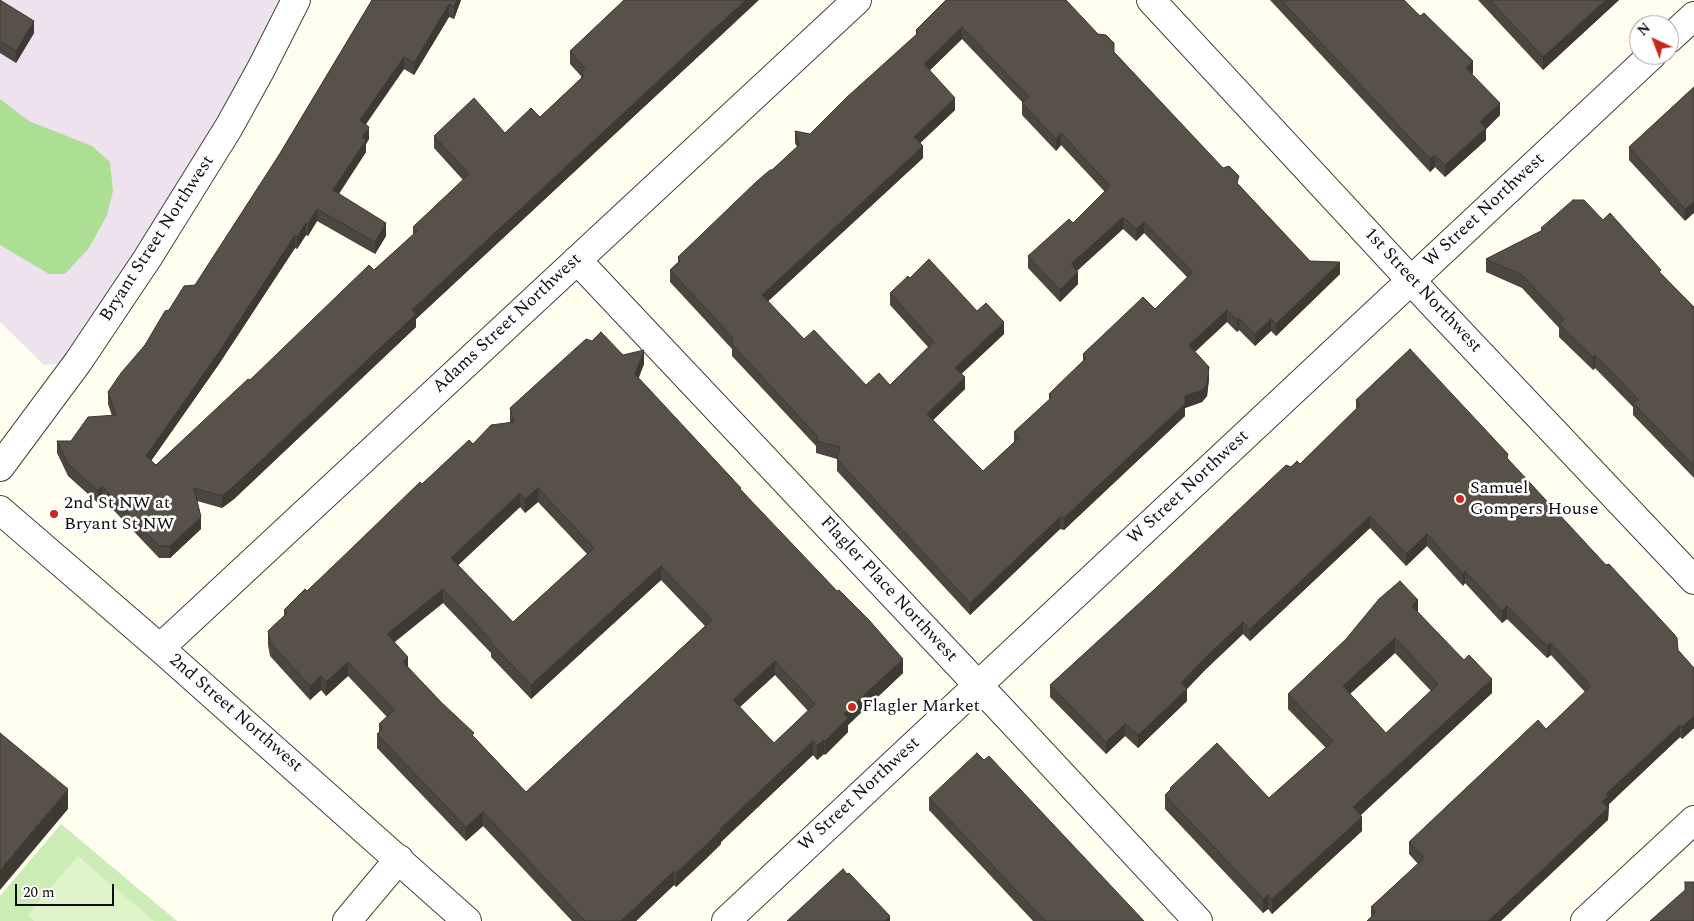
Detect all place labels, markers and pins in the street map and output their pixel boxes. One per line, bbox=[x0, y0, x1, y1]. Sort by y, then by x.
place label: Samuel Gompers House bbox=[1470, 478, 1598, 520]
place label: 2nd St NW at Bryant St NW bbox=[64, 493, 174, 536]
marker: Samuel Gompers House bbox=[1454, 493, 1466, 505]
marker: 2nd St NW at Bryant St NW bbox=[48, 508, 60, 520]
place label: Flagler Market bbox=[862, 696, 980, 718]
marker: Flagler Market bbox=[846, 701, 858, 713]

